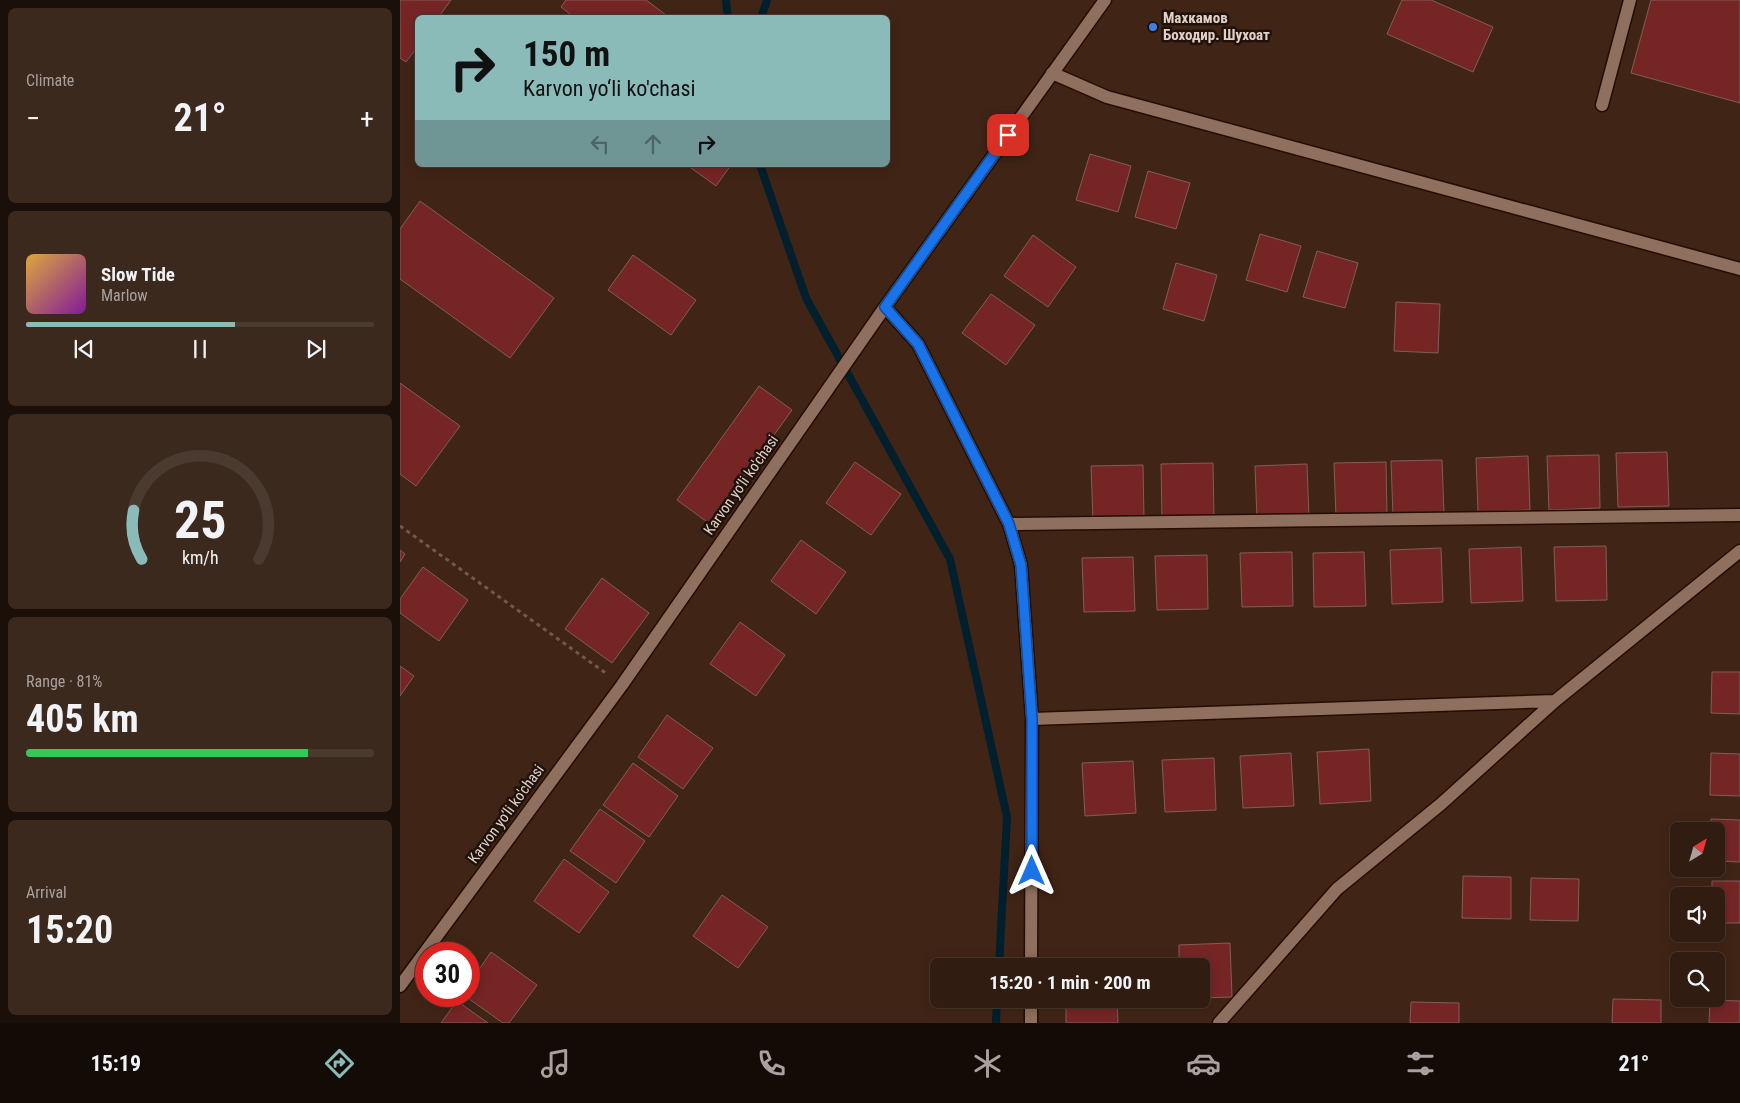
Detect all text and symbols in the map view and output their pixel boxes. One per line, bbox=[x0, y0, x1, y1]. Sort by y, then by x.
place label: Махкамов Боходир. Шухоат bbox=[1163, 9, 1270, 44]
marker: Махкамов Боходир. Шухоат bbox=[1147, 21, 1159, 33]
text: 150 m bbox=[523, 34, 610, 75]
icon: right bbox=[440, 35, 505, 100]
text: Climate bbox=[26, 71, 74, 90]
text: Karvon yo‘li ko'chasi bbox=[523, 76, 696, 101]
text: 21° bbox=[173, 96, 227, 140]
text: − bbox=[26, 102, 40, 135]
text: + bbox=[360, 102, 374, 135]
pin bbox=[987, 114, 1029, 156]
icon: arrive bbox=[994, 121, 1022, 149]
icon: left bbox=[586, 130, 614, 158]
icon: ahead bbox=[639, 130, 667, 158]
icon: right bbox=[692, 130, 720, 158]
text: Slow Tide bbox=[101, 263, 175, 286]
text: Marlow bbox=[101, 286, 148, 305]
icon: previous bbox=[70, 335, 98, 363]
icon: pause bbox=[186, 335, 214, 363]
icon: next bbox=[302, 335, 330, 363]
street label: Karvon yo‘li ko'chasi bbox=[700, 432, 782, 538]
text: 25 bbox=[174, 490, 226, 551]
text: km/h bbox=[182, 547, 218, 568]
text: Range · 81% bbox=[26, 672, 102, 691]
text: 405 km bbox=[26, 697, 139, 741]
street label: Karvon yo‘li ko'chasi bbox=[464, 761, 548, 867]
north arrow bbox=[1670, 822, 1725, 878]
map controls bbox=[1670, 822, 1725, 1007]
position arrow bbox=[1005, 844, 1057, 896]
text: Arrival bbox=[26, 883, 67, 902]
button: sound bbox=[1670, 887, 1725, 942]
text: 15:20 bbox=[26, 908, 113, 952]
speed limit sign: 30 bbox=[415, 942, 480, 1007]
button: search bbox=[1670, 952, 1725, 1007]
text: 15:20 · 1 min · 200 m bbox=[989, 971, 1151, 994]
icon: directions bbox=[322, 1046, 357, 1081]
icon: music bbox=[538, 1046, 573, 1081]
icon: phone bbox=[754, 1046, 789, 1081]
icon: climate bbox=[970, 1046, 1005, 1081]
icon: car bbox=[1186, 1046, 1221, 1081]
icon: filters bbox=[1403, 1046, 1438, 1081]
text: 15:19 bbox=[91, 1051, 141, 1076]
text: 21° bbox=[1619, 1051, 1649, 1076]

